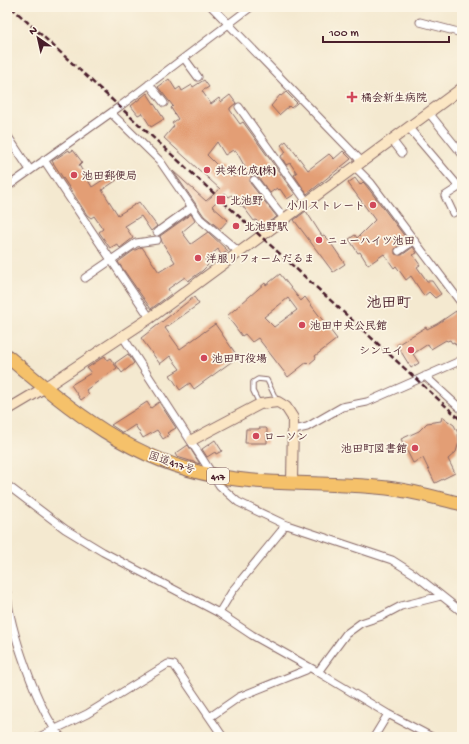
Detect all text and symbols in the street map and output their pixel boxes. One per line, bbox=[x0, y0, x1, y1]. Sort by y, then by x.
north arrow bbox=[18, 18, 58, 58]
scale bar bbox=[323, 18, 449, 44]
text: N bbox=[27, 24, 40, 38]
text: 100 m bbox=[328, 27, 359, 41]
marker: 橘会新生病院 bbox=[346, 91, 358, 103]
place label: 橘会新生病院 bbox=[361, 92, 427, 105]
marker: 共栄化成(株) bbox=[202, 165, 212, 175]
place label: 共栄化成(株) bbox=[215, 165, 276, 178]
marker: 池田郵便局 bbox=[69, 170, 79, 180]
place label: 池田郵便局 bbox=[82, 170, 137, 183]
marker: 北池野 bbox=[215, 194, 227, 206]
place label: 北池野 bbox=[230, 195, 263, 208]
place label: 小川ストレート bbox=[287, 200, 365, 213]
marker: 小川ストレート bbox=[368, 200, 378, 210]
marker: 北池野駅 bbox=[231, 221, 241, 231]
place label: 北池野駅 bbox=[244, 221, 289, 234]
marker: ニューハイツ池田 bbox=[314, 235, 324, 245]
place label: ニューハイツ池田 bbox=[327, 235, 415, 248]
marker: 洋服リフォームだるま bbox=[193, 253, 203, 263]
place label: 洋服リフォームだるま bbox=[206, 253, 315, 266]
district label: 池田町 bbox=[366, 295, 412, 313]
marker: 池田中央公民館 bbox=[297, 320, 307, 330]
place label: 池田中央公民館 bbox=[310, 320, 387, 333]
marker: シンエイ bbox=[406, 345, 416, 355]
place label: シンエイ bbox=[359, 346, 403, 358]
marker: 池田町役場 bbox=[199, 353, 209, 363]
place label: 池田町役場 bbox=[212, 353, 267, 366]
marker: ローソン bbox=[251, 431, 261, 441]
place label: ローソン bbox=[264, 432, 308, 444]
place label: 池田町図書館 bbox=[341, 443, 407, 456]
marker: 池田町図書館 bbox=[410, 443, 420, 453]
street label: 国道417号 bbox=[147, 449, 196, 477]
road number: 417 bbox=[207, 468, 229, 484]

